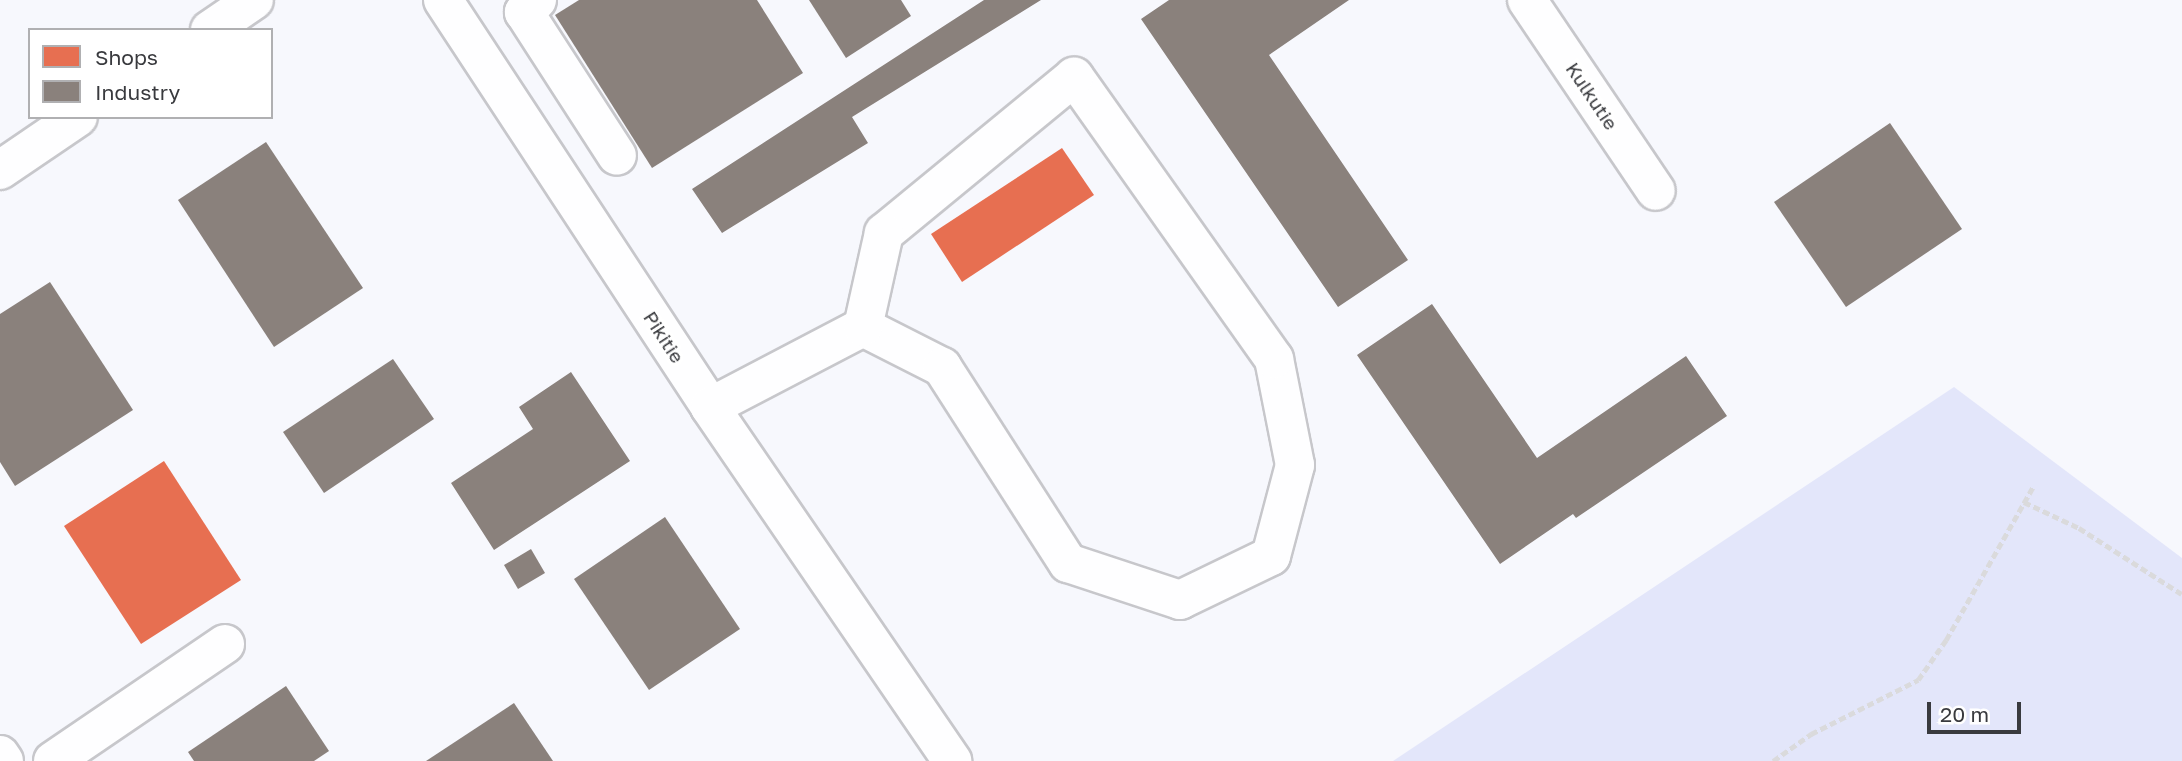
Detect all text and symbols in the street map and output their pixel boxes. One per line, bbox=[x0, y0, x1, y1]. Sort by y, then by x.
legend bbox=[28, 28, 273, 119]
text: Shops bbox=[95, 44, 158, 70]
street label: Kulkutie bbox=[1561, 58, 1623, 134]
text: Industry bbox=[95, 79, 180, 105]
street label: Pikitie bbox=[639, 307, 689, 367]
scale bar bbox=[1930, 688, 2024, 732]
text: 20 m bbox=[1940, 701, 1989, 727]

